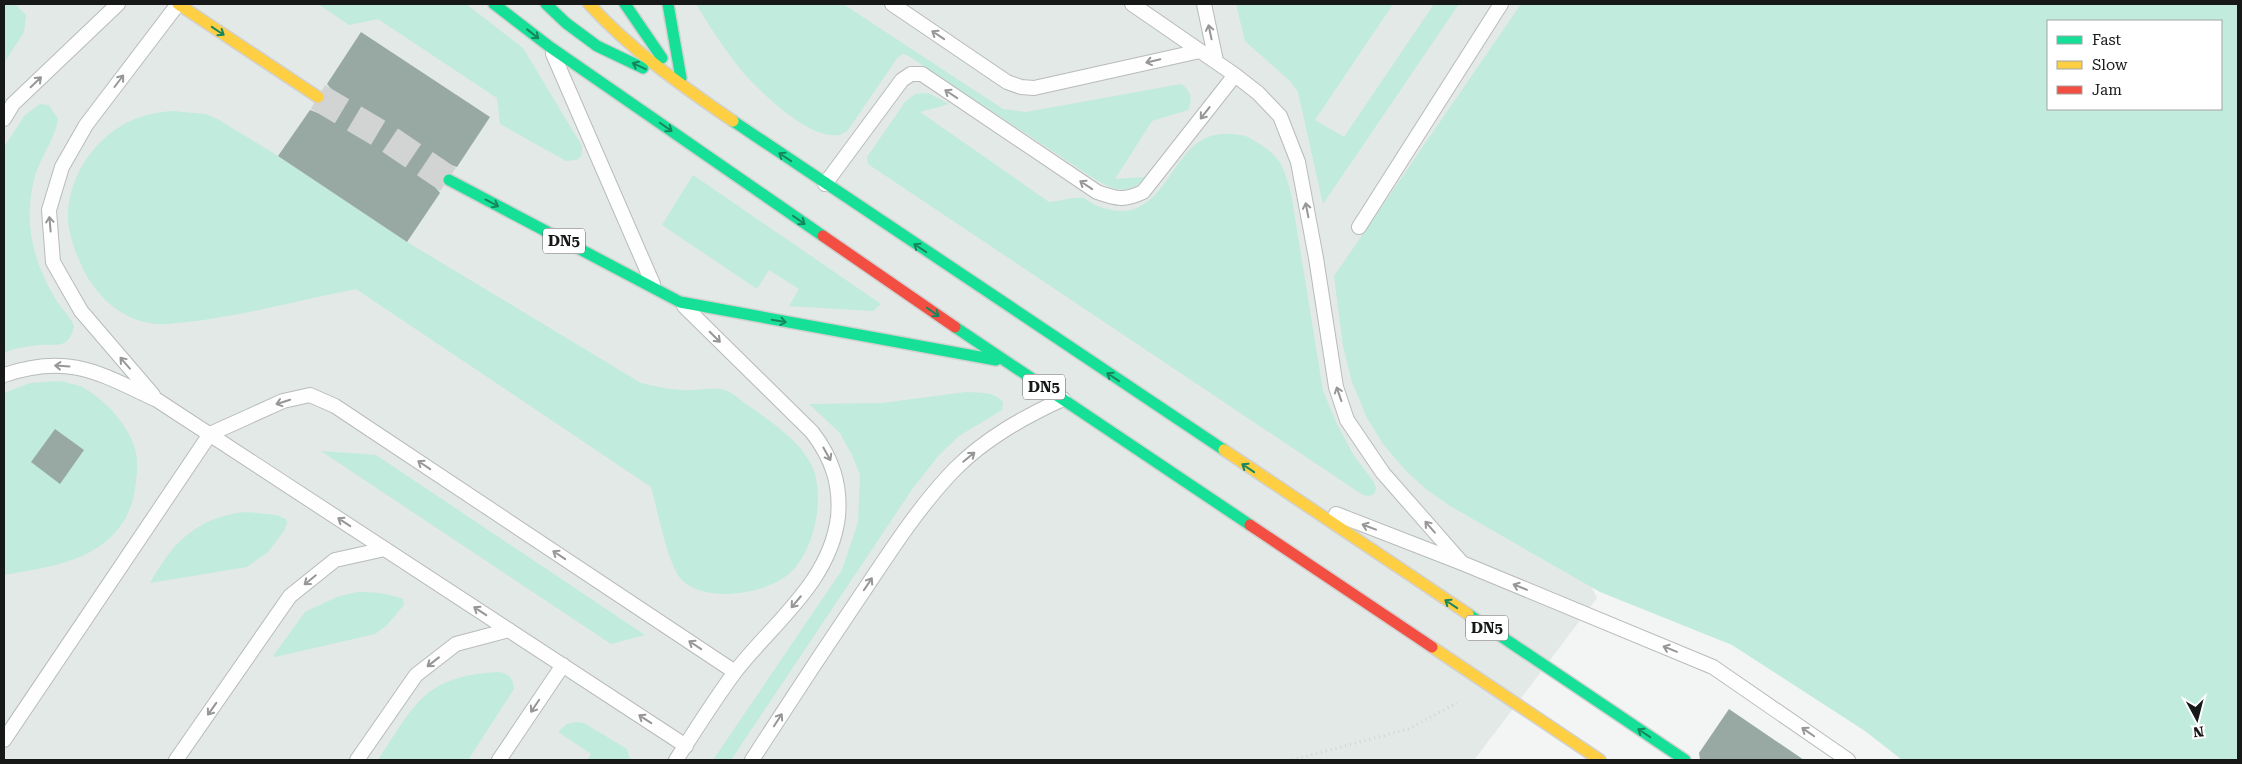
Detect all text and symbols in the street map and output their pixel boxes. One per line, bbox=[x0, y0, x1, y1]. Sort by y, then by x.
legend bbox=[2047, 20, 2222, 110]
one-way arrow bbox=[1205, 25, 1215, 41]
one-way arrow bbox=[211, 26, 225, 36]
one-way arrow bbox=[526, 28, 539, 39]
one-way arrow bbox=[932, 30, 946, 40]
text: Fast bbox=[2092, 31, 2122, 49]
text: Slow bbox=[2092, 56, 2128, 74]
one-way arrow bbox=[1145, 57, 1161, 66]
one-way arrow bbox=[632, 61, 647, 71]
one-way arrow bbox=[114, 74, 124, 88]
one-way arrow bbox=[30, 76, 42, 88]
text: Jam bbox=[2092, 81, 2122, 99]
one-way arrow bbox=[944, 89, 958, 99]
one-way arrow bbox=[1200, 106, 1211, 119]
one-way arrow bbox=[659, 122, 673, 132]
one-way arrow bbox=[779, 152, 793, 162]
one-way arrow bbox=[1079, 180, 1093, 190]
one-way arrow bbox=[484, 199, 499, 208]
one-way arrow bbox=[1301, 202, 1311, 218]
one-way arrow bbox=[792, 215, 806, 225]
one-way arrow bbox=[45, 216, 55, 232]
road number: DN5 bbox=[543, 228, 585, 254]
one-way arrow bbox=[913, 243, 927, 253]
one-way arrow bbox=[926, 307, 940, 317]
one-way arrow bbox=[771, 316, 787, 326]
one-way arrow bbox=[708, 330, 720, 342]
one-way arrow bbox=[119, 356, 131, 369]
one-way arrow bbox=[55, 361, 71, 370]
one-way arrow bbox=[1106, 372, 1120, 382]
road number: DN5 bbox=[1023, 374, 1065, 400]
one-way arrow bbox=[1333, 386, 1343, 402]
one-way arrow bbox=[275, 398, 291, 407]
one-way arrow bbox=[822, 446, 832, 460]
one-way arrow bbox=[962, 452, 975, 463]
one-way arrow bbox=[417, 460, 431, 470]
one-way arrow bbox=[1241, 463, 1255, 473]
one-way arrow bbox=[337, 517, 351, 527]
one-way arrow bbox=[1424, 520, 1436, 533]
one-way arrow bbox=[1362, 521, 1377, 531]
one-way arrow bbox=[553, 550, 567, 560]
one-way arrow bbox=[304, 575, 317, 586]
one-way arrow bbox=[863, 577, 873, 591]
one-way arrow bbox=[1513, 581, 1528, 591]
one-way arrow bbox=[791, 596, 802, 609]
one-way arrow bbox=[1444, 599, 1458, 609]
one-way arrow bbox=[473, 605, 487, 615]
road number: DN5 bbox=[1466, 616, 1508, 640]
one-way arrow bbox=[688, 640, 702, 650]
one-way arrow bbox=[1663, 643, 1678, 653]
one-way arrow bbox=[427, 656, 440, 667]
north arrow bbox=[2172, 694, 2222, 744]
one-way arrow bbox=[530, 698, 540, 712]
one-way arrow bbox=[207, 701, 217, 715]
one-way arrow bbox=[774, 713, 784, 727]
one-way arrow bbox=[638, 714, 652, 724]
text: N bbox=[2192, 723, 2205, 741]
one-way arrow bbox=[1801, 727, 1815, 738]
one-way arrow bbox=[1637, 728, 1651, 738]

